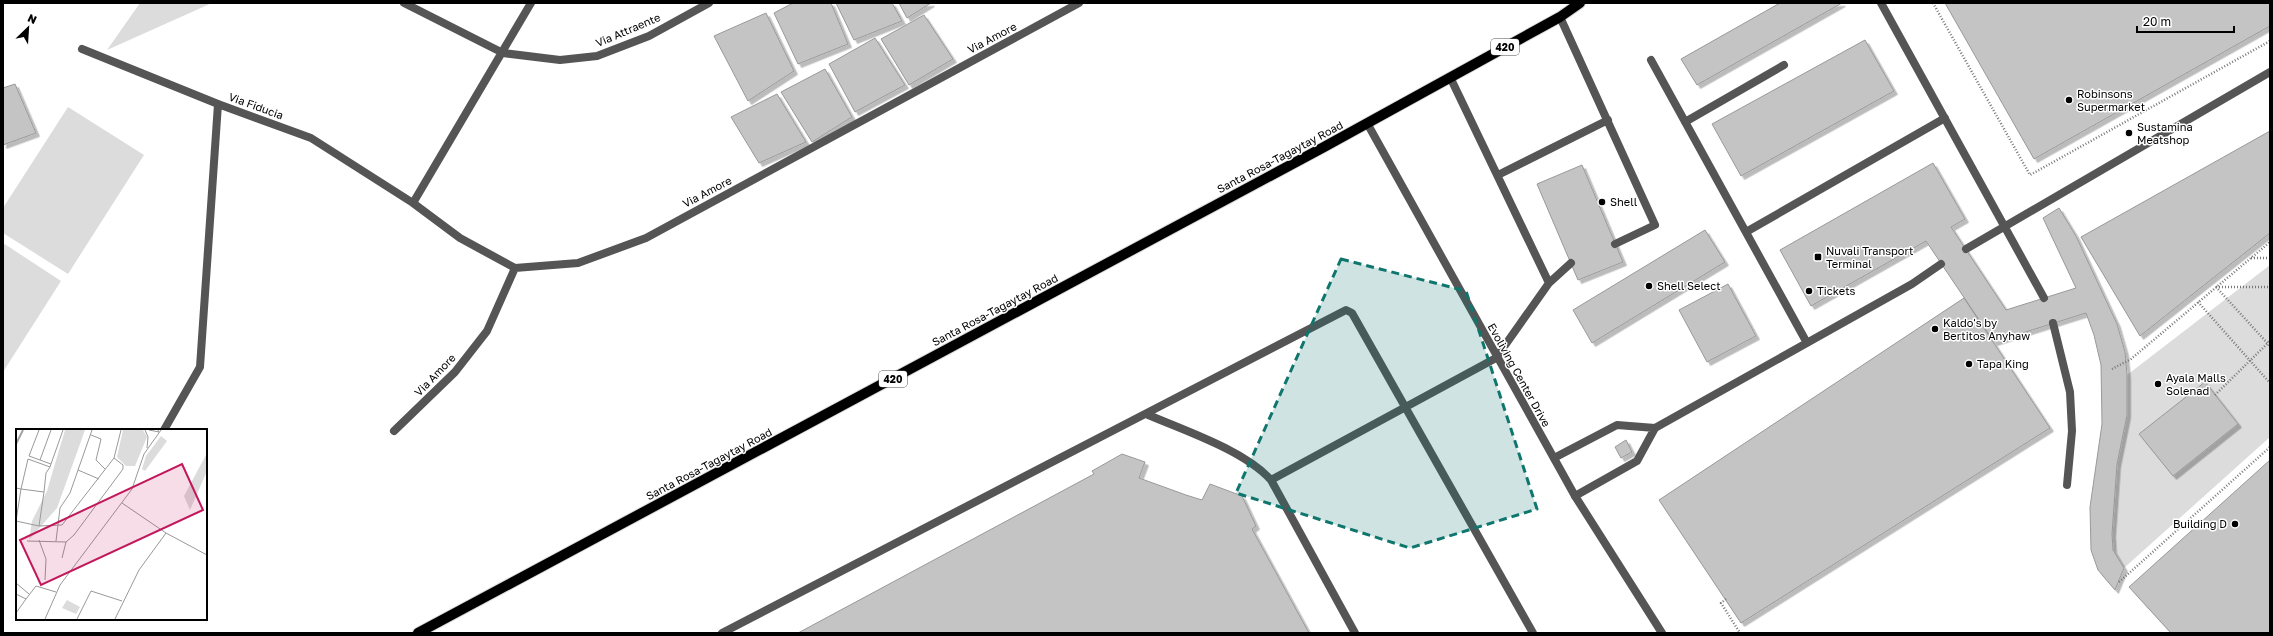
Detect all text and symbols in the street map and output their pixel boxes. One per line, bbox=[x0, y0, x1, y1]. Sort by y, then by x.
north arrow bbox=[8, 8, 48, 48]
scale bar bbox=[2137, 8, 2234, 34]
street label: Via Attraente bbox=[593, 10, 662, 49]
text: N bbox=[26, 11, 39, 26]
text: 20 m bbox=[2143, 14, 2171, 29]
street label: Via Amore bbox=[965, 19, 1018, 56]
road number: 420 bbox=[1491, 39, 1519, 55]
place label: Robinsons Supermarket bbox=[2077, 87, 2145, 113]
street label: Via Fiducia bbox=[227, 90, 285, 121]
marker: Robinsons Supermarket bbox=[2064, 95, 2074, 105]
street label: Santa Rosa-Tagaytay Road bbox=[1215, 118, 1345, 195]
place label: Sustamina Meatshop bbox=[2137, 120, 2193, 146]
marker: Sustamina Meatshop bbox=[2124, 128, 2134, 138]
street label: Via Amore bbox=[680, 173, 733, 210]
place label: Shell bbox=[1610, 195, 1638, 208]
marker: Shell bbox=[1597, 197, 1607, 207]
place label: Nuvali Transport Terminal bbox=[1826, 244, 1913, 270]
marker: Nuvali Transport Terminal bbox=[1813, 252, 1823, 262]
street label: Santa Rosa-Tagaytay Road bbox=[930, 271, 1060, 348]
place label: Shell Select bbox=[1657, 279, 1721, 292]
marker: Shell Select bbox=[1644, 281, 1654, 291]
place label: Tickets bbox=[1817, 284, 1856, 297]
marker: Tickets bbox=[1804, 286, 1814, 296]
place label: Kaldo's by Bertitos Anyhaw bbox=[1943, 316, 2030, 342]
street label: Evoliving Center Drive bbox=[1485, 321, 1553, 429]
marker: Kaldo's by Bertitos Anyhaw bbox=[1930, 324, 1940, 334]
street label: Via Amore bbox=[411, 351, 458, 398]
place label: Tapa King bbox=[1977, 357, 2029, 370]
marker: Tapa King bbox=[1964, 359, 1974, 369]
road number: 420 bbox=[879, 371, 907, 387]
place label: Ayala Malls Solenad bbox=[2166, 371, 2226, 397]
marker: Ayala Malls Solenad bbox=[2153, 379, 2163, 389]
street label: Santa Rosa-Tagaytay Road bbox=[644, 425, 774, 502]
inset map bbox=[16, 429, 207, 620]
place label: Building D bbox=[2173, 517, 2227, 530]
marker: Building D bbox=[2230, 519, 2240, 529]

